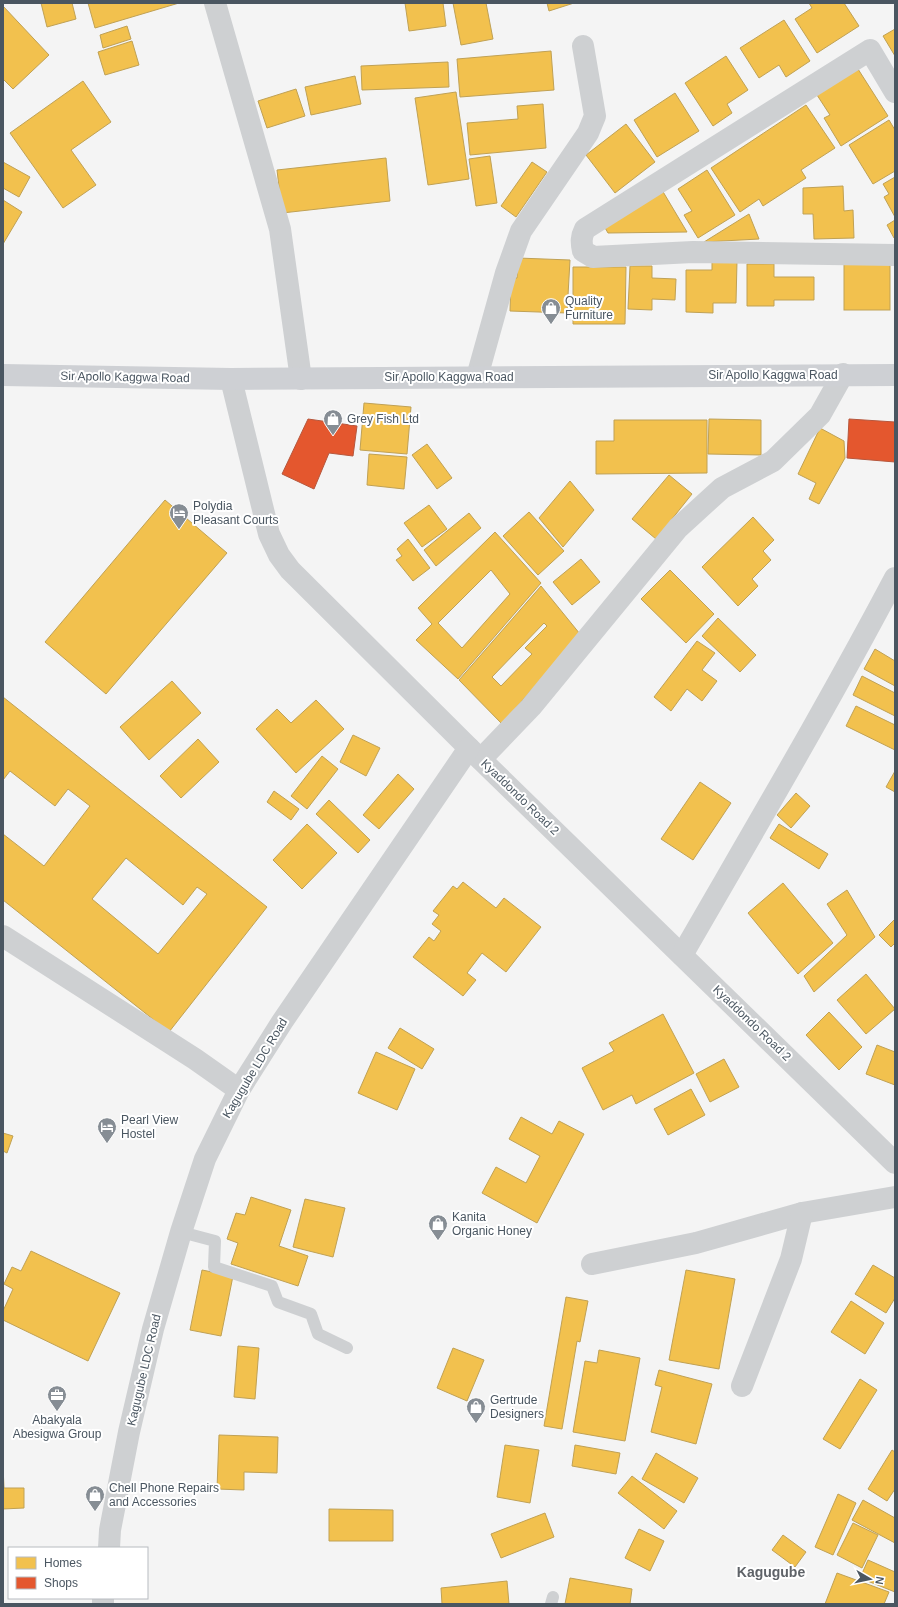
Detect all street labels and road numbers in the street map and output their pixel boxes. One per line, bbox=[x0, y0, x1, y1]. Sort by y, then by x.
street label: Sir Apollo Kaggwa Road bbox=[708, 368, 838, 382]
street label: Sir Apollo Kaggwa Road bbox=[60, 369, 190, 385]
street label: Sir Apollo Kaggwa Road bbox=[384, 370, 514, 384]
street label: Kyaddondo Road 2 bbox=[478, 756, 562, 838]
street label: Kyaddondo Road 2 bbox=[710, 982, 794, 1064]
street label: Kagugube LDC Road bbox=[220, 1015, 290, 1121]
street label: Kagugube LDC Road bbox=[124, 1313, 164, 1427]

